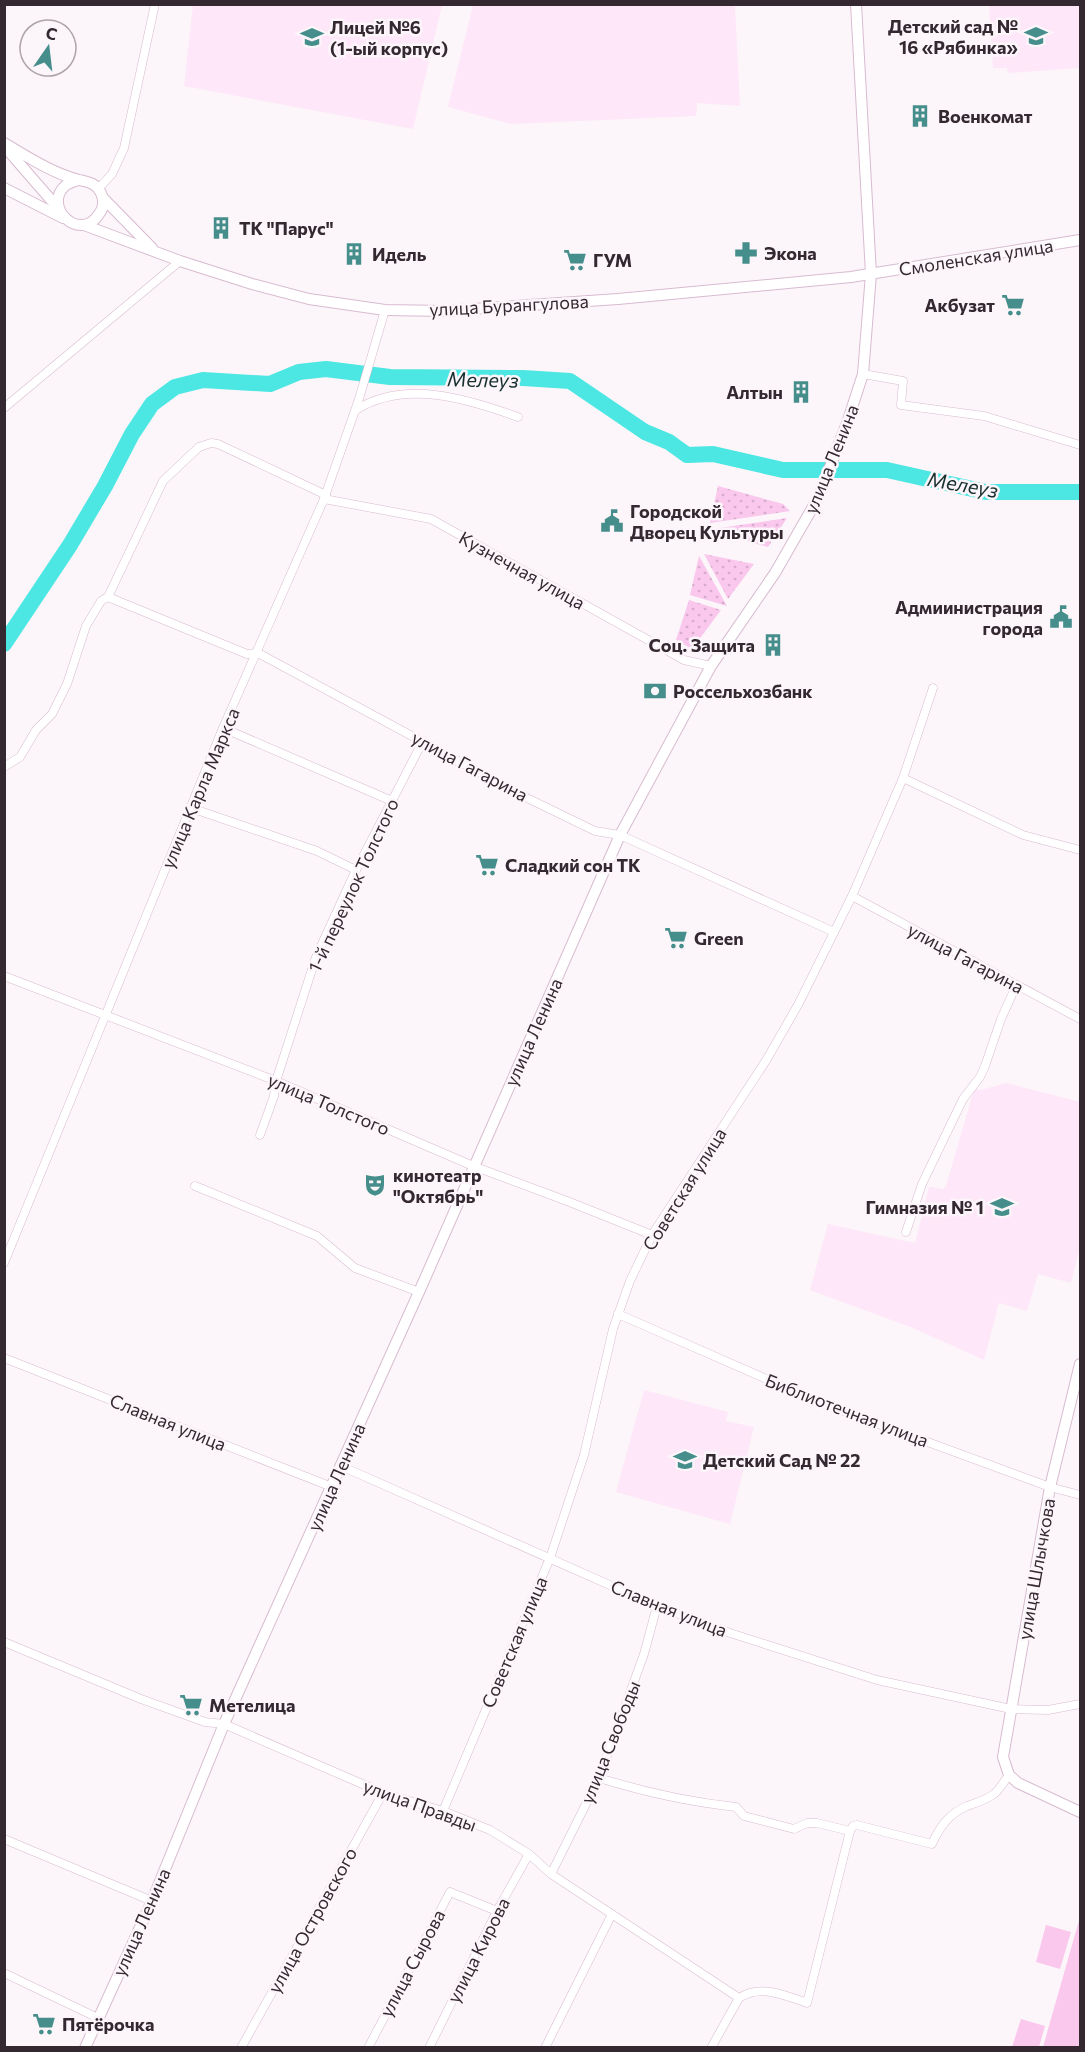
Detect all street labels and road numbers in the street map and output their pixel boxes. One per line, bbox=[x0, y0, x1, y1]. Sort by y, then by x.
street label: Смоленская улица bbox=[897, 234, 1055, 280]
street label: улица Бурангулова bbox=[429, 290, 589, 320]
street label: улица Ленина bbox=[799, 401, 863, 517]
street label: Кузнечная улица bbox=[455, 526, 589, 614]
street label: улица Карла Маркса bbox=[156, 704, 244, 872]
street label: улица Гагарина bbox=[408, 726, 532, 806]
street label: 1-й переулок Толстого bbox=[303, 795, 403, 975]
street label: улица Гагарина bbox=[904, 918, 1028, 998]
street label: улица Ленина bbox=[499, 975, 567, 1089]
street label: улица Толстого bbox=[265, 1068, 393, 1140]
street label: Советская улица bbox=[637, 1124, 731, 1254]
street label: Библиотечная улица bbox=[762, 1369, 932, 1451]
street label: Славная улица bbox=[107, 1389, 229, 1455]
street label: улица Ленина bbox=[302, 1420, 370, 1534]
street label: улица Шлычкова bbox=[1013, 1496, 1059, 1642]
street label: Советская улица bbox=[476, 1573, 552, 1711]
street label: Славная улица bbox=[608, 1575, 730, 1641]
street label: улица Свободы bbox=[575, 1677, 645, 1807]
street label: улица Правды bbox=[360, 1774, 480, 1836]
street label: улица Островского bbox=[263, 1843, 361, 1997]
street label: улица Ленина bbox=[107, 1865, 175, 1979]
street label: улица Кирова bbox=[442, 1894, 514, 2006]
street label: улица Сырова bbox=[375, 1906, 449, 2020]

